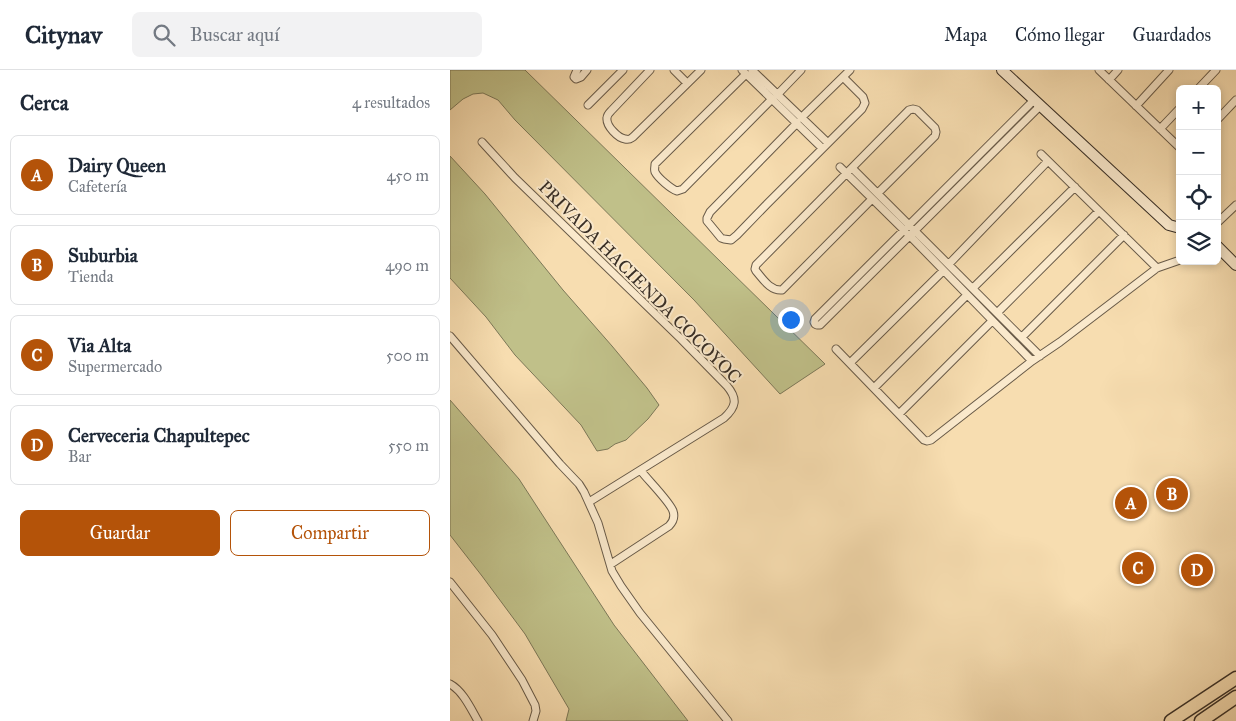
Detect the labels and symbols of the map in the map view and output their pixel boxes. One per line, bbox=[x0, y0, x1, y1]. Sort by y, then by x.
street label: PRIVADA HACIENDA COCOYOC bbox=[534, 176, 746, 388]
your location bbox=[778, 307, 804, 333]
pin: B bbox=[1156, 475, 1188, 513]
pin: A bbox=[1115, 484, 1147, 522]
pin: C bbox=[1122, 549, 1154, 587]
pin: D bbox=[1181, 551, 1213, 589]

